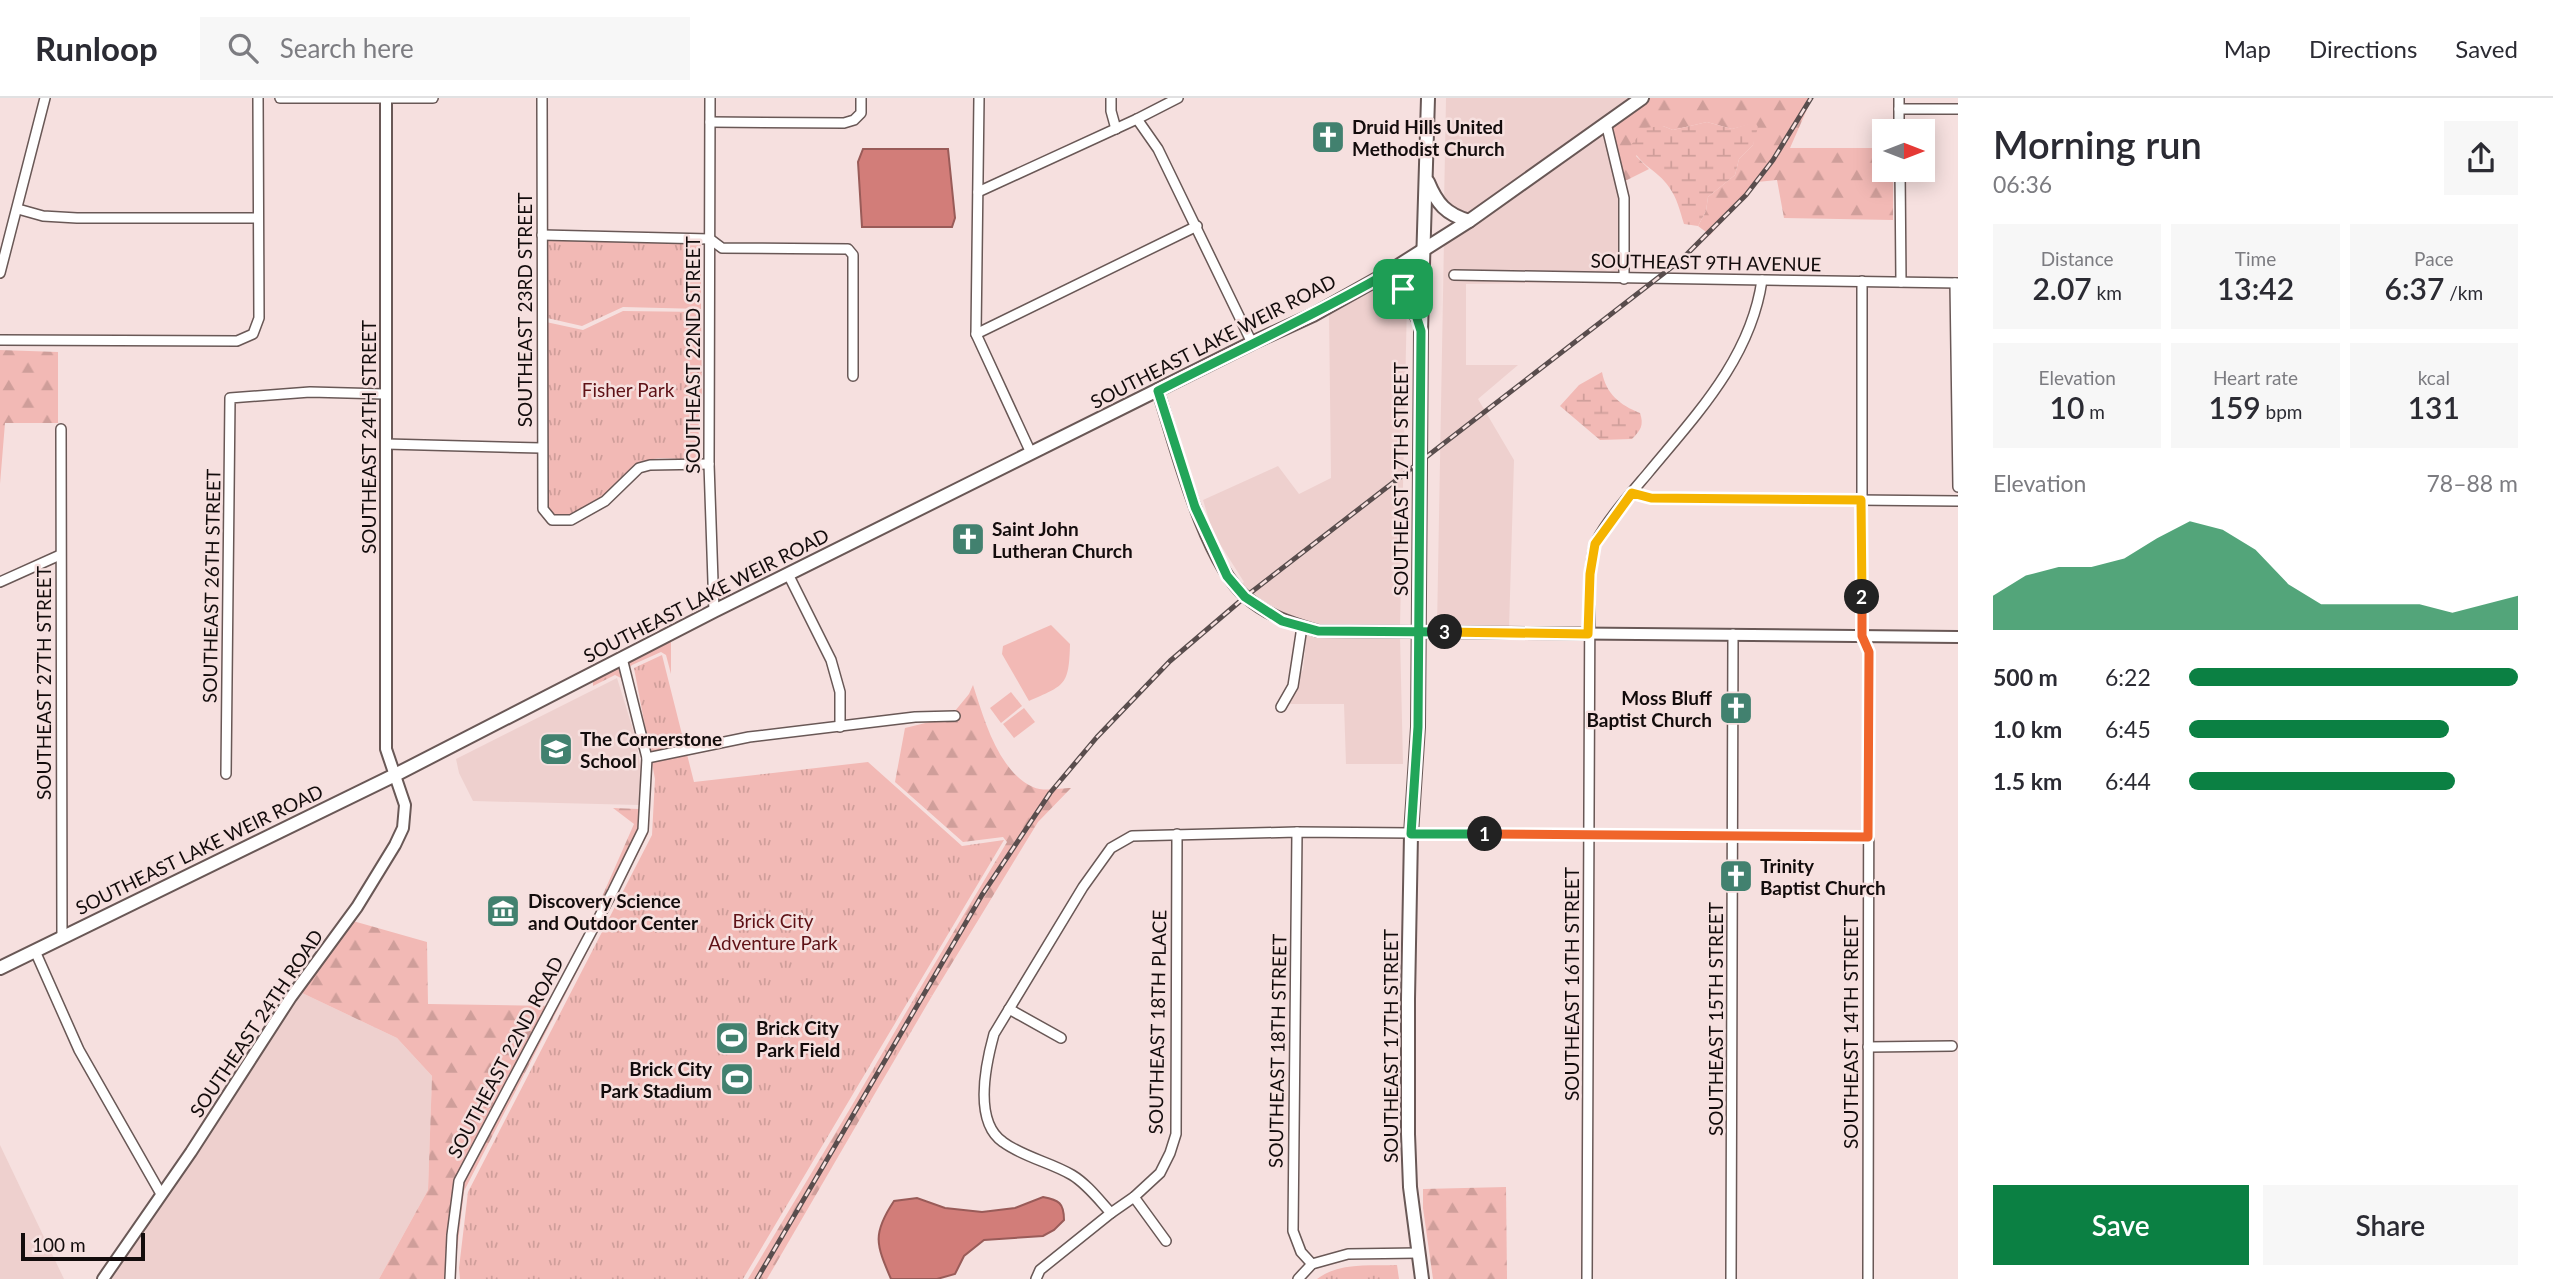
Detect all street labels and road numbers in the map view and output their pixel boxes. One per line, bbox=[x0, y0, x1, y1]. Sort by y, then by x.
street label: SOUTHEAST 23RD STREET bbox=[513, 193, 536, 427]
street label: SOUTHEAST 22ND STREET bbox=[681, 236, 704, 474]
street label: SOUTHEAST 9TH AVENUE bbox=[1590, 248, 1822, 276]
street label: SOUTHEAST LAKE WEIR ROAD bbox=[1086, 269, 1340, 413]
street label: SOUTHEAST 24TH STREET bbox=[357, 320, 380, 554]
street label: SOUTHEAST 17TH STREET bbox=[1389, 362, 1412, 596]
street label: SOUTHEAST 26TH STREET bbox=[197, 469, 225, 703]
street label: SOUTHEAST LAKE WEIR ROAD bbox=[579, 523, 833, 667]
street label: SOUTHEAST 27TH STREET bbox=[32, 566, 55, 800]
street label: SOUTHEAST LAKE WEIR ROAD bbox=[72, 779, 326, 919]
street label: SOUTHEAST 16TH STREET bbox=[1560, 867, 1583, 1101]
street label: SOUTHEAST 15TH STREET bbox=[1704, 902, 1727, 1136]
street label: SOUTHEAST 18TH PLACE bbox=[1144, 909, 1170, 1135]
street label: SOUTHEAST 14TH STREET bbox=[1839, 915, 1862, 1149]
street label: SOUTHEAST 24TH ROAD bbox=[185, 925, 327, 1121]
street label: SOUTHEAST 17TH STREET bbox=[1379, 929, 1402, 1163]
street label: SOUTHEAST 18TH STREET bbox=[1263, 934, 1291, 1168]
street label: SOUTHEAST 22ND ROAD bbox=[442, 952, 568, 1162]

